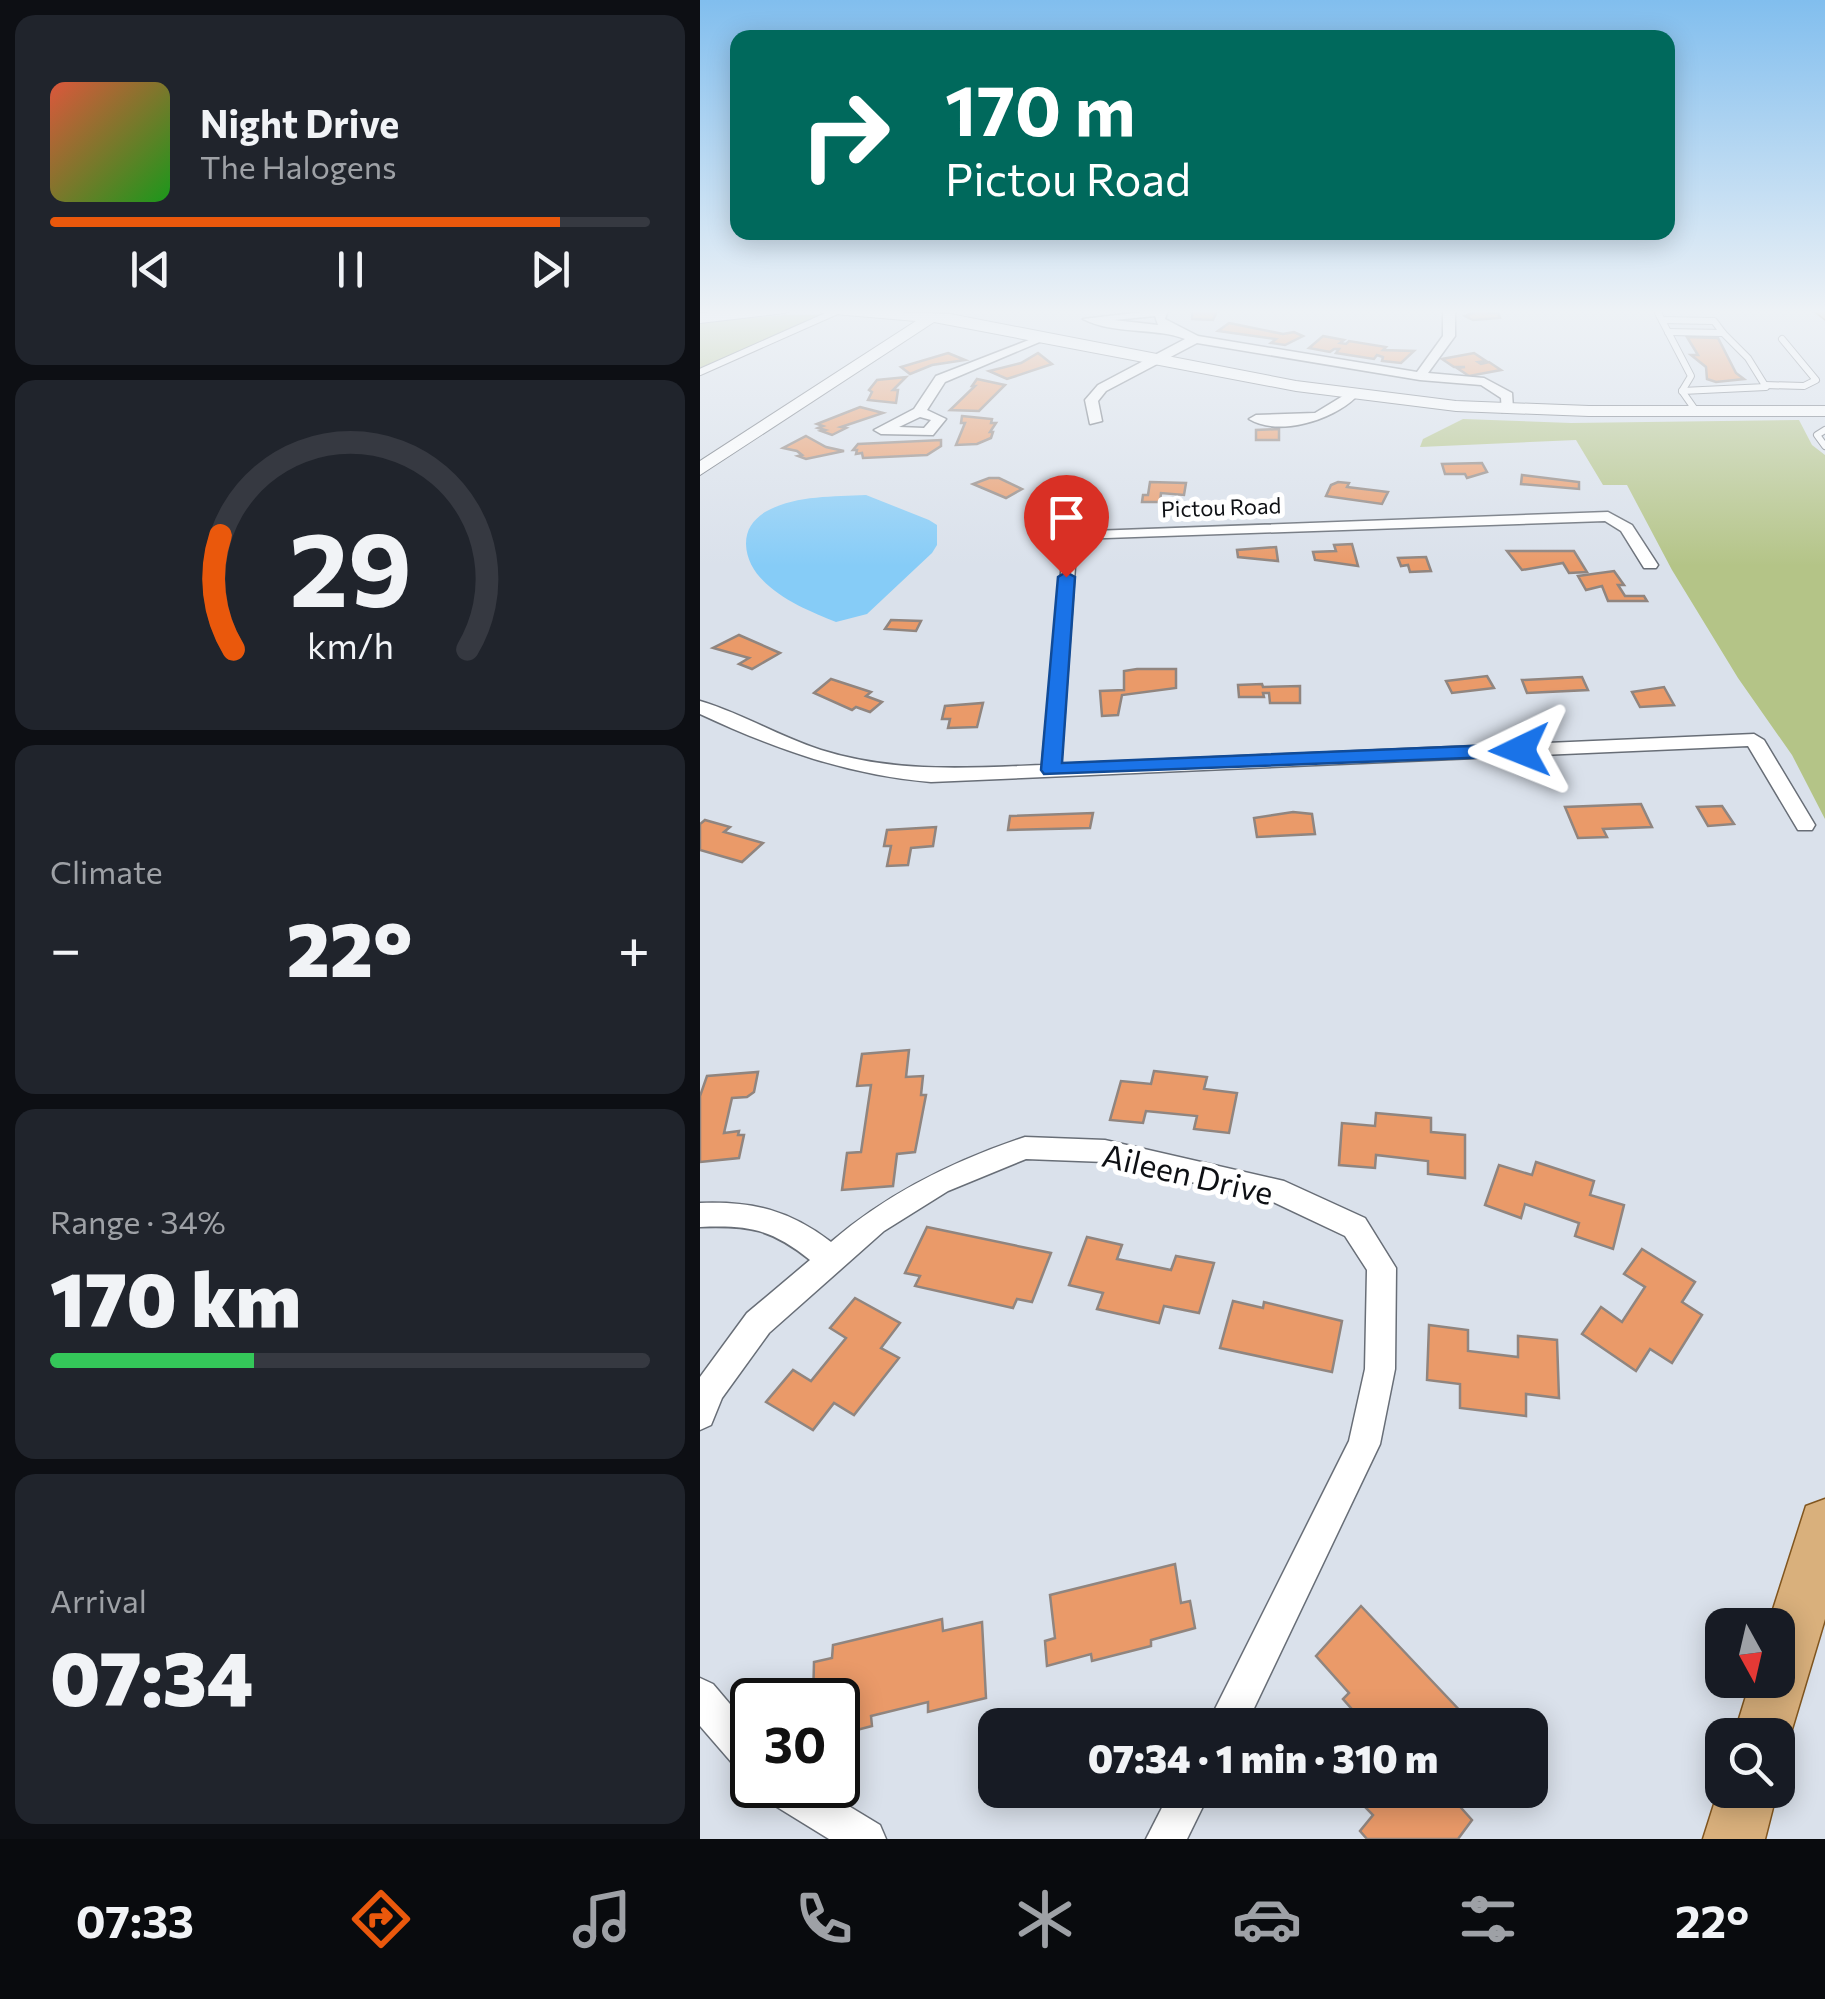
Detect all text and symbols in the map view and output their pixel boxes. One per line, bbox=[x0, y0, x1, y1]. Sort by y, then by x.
text: 170 m bbox=[945, 65, 1136, 150]
icon: right bbox=[780, 70, 910, 200]
text: Night Drive bbox=[200, 99, 399, 146]
text: The Halogens bbox=[200, 146, 397, 186]
text: Pictou Road bbox=[945, 150, 1191, 205]
icon: previous bbox=[123, 242, 178, 297]
icon: pause bbox=[323, 242, 378, 297]
icon: next bbox=[523, 242, 578, 297]
pin bbox=[1024, 475, 1109, 578]
icon: arrive bbox=[1039, 490, 1094, 545]
street label: Pictou Road bbox=[1160, 491, 1282, 523]
text: 29 bbox=[289, 501, 411, 628]
text: km/h bbox=[307, 623, 393, 666]
position arrow bbox=[1468, 698, 1572, 802]
text: Climate bbox=[50, 851, 163, 891]
text: 22° bbox=[286, 901, 413, 992]
text: − bbox=[50, 913, 81, 980]
text: + bbox=[618, 913, 650, 980]
street label: Aileen Drive bbox=[1099, 1134, 1277, 1212]
text: Range · 34% bbox=[50, 1201, 226, 1241]
text: 170 km bbox=[50, 1251, 301, 1342]
text: Arrival bbox=[50, 1580, 147, 1620]
north arrow bbox=[1705, 1608, 1795, 1698]
map controls bbox=[1705, 1608, 1795, 1808]
text: 07:34 bbox=[50, 1630, 253, 1721]
speed limit sign: 30 bbox=[730, 1678, 860, 1808]
button: search bbox=[1705, 1718, 1795, 1808]
text: 07:34 · 1 min · 310 m bbox=[1088, 1734, 1438, 1781]
icon: directions bbox=[346, 1884, 416, 1954]
icon: music bbox=[567, 1884, 637, 1954]
icon: phone bbox=[789, 1884, 859, 1954]
icon: climate bbox=[1010, 1884, 1080, 1954]
icon: car bbox=[1232, 1884, 1302, 1954]
icon: filters bbox=[1453, 1884, 1523, 1954]
text: 07:33 bbox=[76, 1892, 194, 1947]
text: 22° bbox=[1675, 1892, 1749, 1947]

